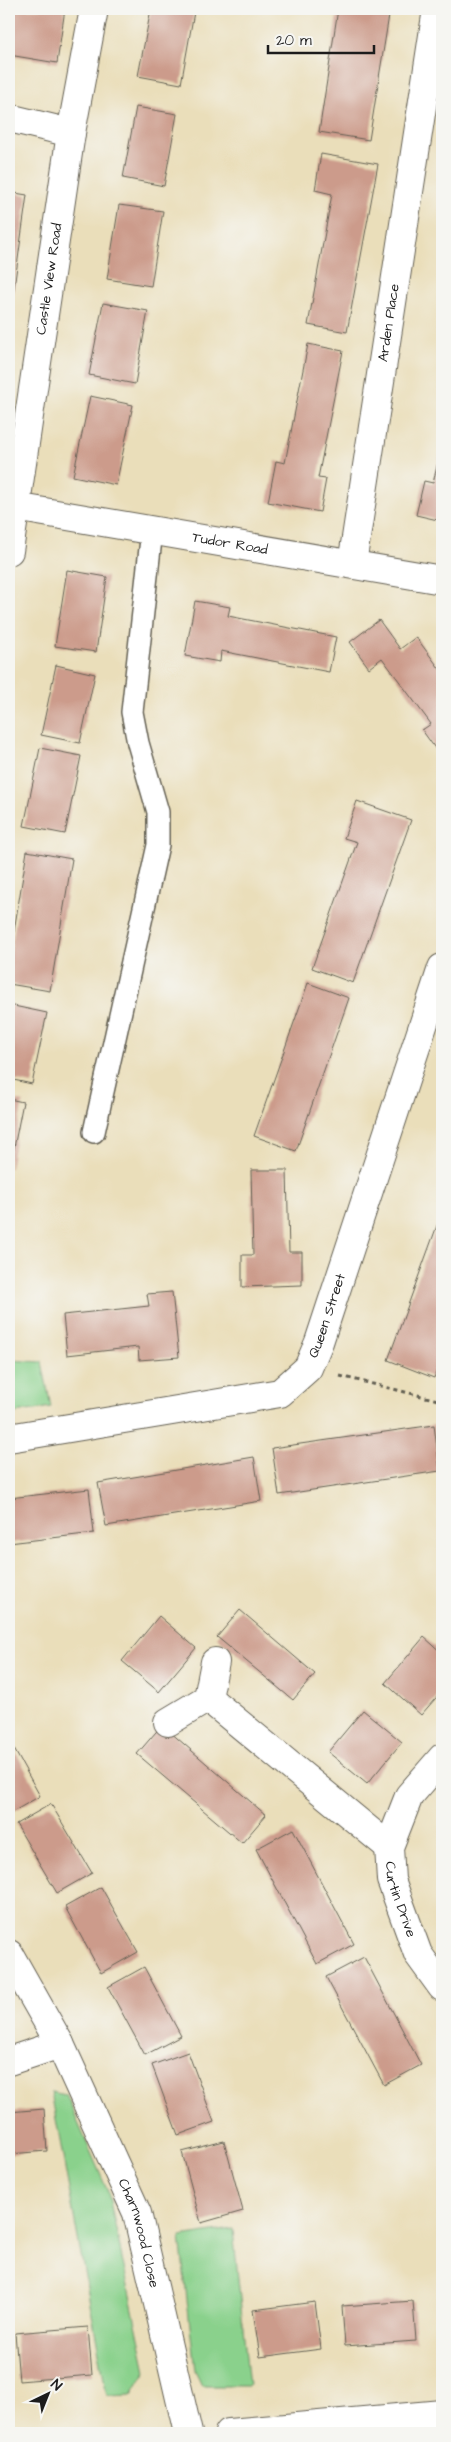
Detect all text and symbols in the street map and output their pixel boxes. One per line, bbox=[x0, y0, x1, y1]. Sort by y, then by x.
scale bar bbox=[268, 22, 375, 54]
text: 20 m bbox=[276, 30, 312, 51]
street label: Castle View Road bbox=[31, 222, 68, 336]
street label: Arden Place bbox=[373, 282, 405, 363]
street label: Tudor Road bbox=[191, 527, 269, 560]
street label: Queen Street bbox=[303, 1271, 351, 1361]
street label: Curtin Drive bbox=[380, 1861, 421, 1940]
street label: Charnwood Close bbox=[113, 2175, 164, 2290]
north arrow bbox=[22, 2370, 72, 2420]
text: N bbox=[46, 2375, 66, 2396]

